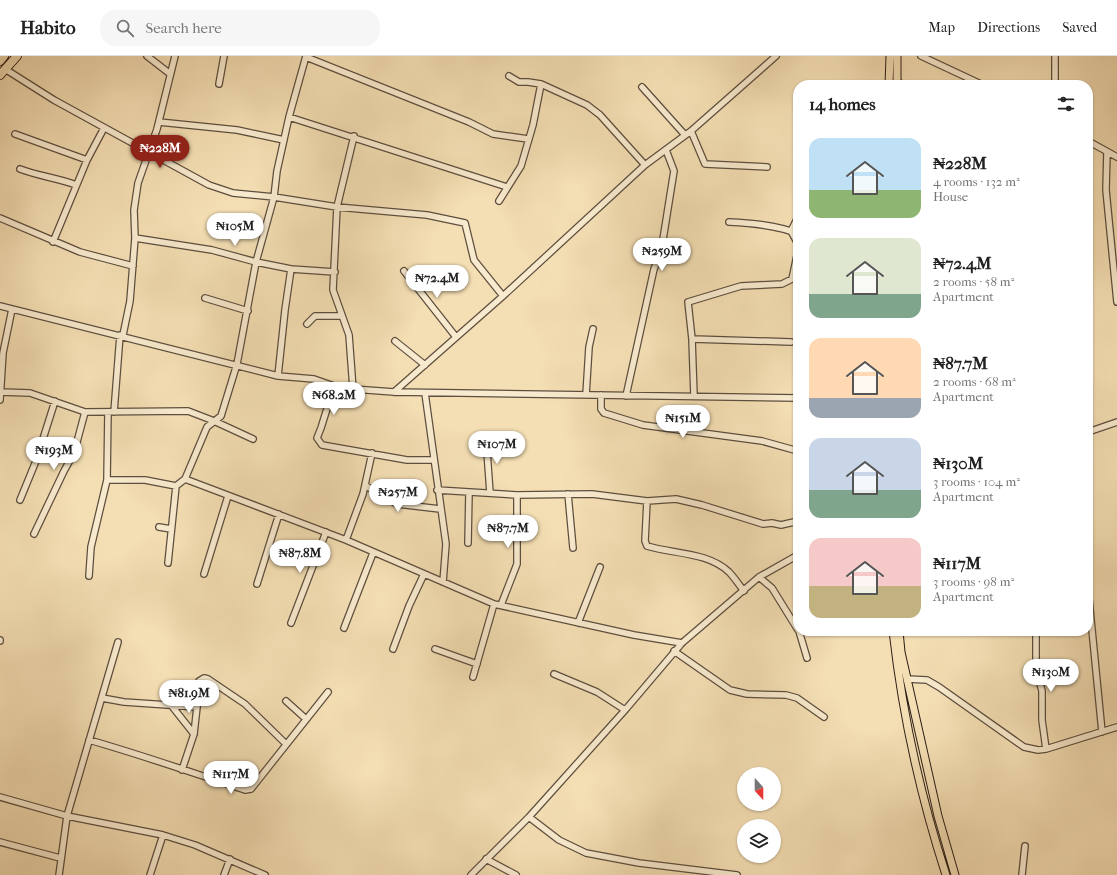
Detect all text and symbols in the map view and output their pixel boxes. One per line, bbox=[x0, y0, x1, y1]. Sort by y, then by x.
search box bbox=[100, 10, 380, 46]
text: Habito bbox=[20, 17, 76, 39]
icon: search bbox=[114, 17, 136, 39]
text: Search here bbox=[146, 19, 222, 37]
text: Map bbox=[928, 19, 955, 36]
text: Directions bbox=[977, 19, 1040, 36]
text: Saved bbox=[1062, 19, 1097, 36]
icon: filters bbox=[1055, 93, 1077, 115]
text: 14 homes bbox=[809, 94, 876, 114]
pin: ₦228M bbox=[132, 135, 188, 169]
text: ₦228M bbox=[139, 140, 181, 155]
text: ₦228M bbox=[933, 153, 987, 173]
icon: home bbox=[841, 154, 889, 202]
text: 4 rooms · 132 m² bbox=[933, 174, 1020, 189]
text: House bbox=[933, 189, 968, 204]
pin: ₦105M bbox=[207, 213, 263, 247]
text: ₦105M bbox=[216, 218, 254, 233]
pin: ₦259M bbox=[634, 238, 690, 272]
text: ₦259M bbox=[642, 243, 682, 258]
text: ₦72.4M bbox=[933, 253, 991, 273]
icon: home bbox=[841, 254, 889, 302]
pin: ₦72.4M bbox=[404, 265, 470, 299]
text: ₦72.4M bbox=[415, 270, 459, 285]
text: 2 rooms · 58 m² bbox=[933, 274, 1014, 289]
text: Apartment bbox=[933, 289, 994, 304]
text: ₦87.7M bbox=[933, 353, 988, 373]
icon: home bbox=[841, 354, 889, 402]
text: 2 rooms · 68 m² bbox=[933, 374, 1016, 389]
pin: ₦68.2M bbox=[301, 382, 367, 416]
text: ₦68.2M bbox=[312, 387, 356, 402]
text: Apartment bbox=[933, 389, 994, 404]
pin: ₦151M bbox=[655, 405, 711, 439]
text: ₦151M bbox=[665, 410, 701, 425]
pin: ₦107M bbox=[469, 431, 525, 465]
text: ₦107M bbox=[477, 436, 517, 451]
pin: ₦193M bbox=[26, 437, 82, 471]
text: ₦193M bbox=[35, 442, 73, 457]
text: ₦130M bbox=[933, 453, 983, 473]
icon: home bbox=[841, 454, 889, 502]
text: 3 rooms · 104 m² bbox=[933, 474, 1020, 489]
pin: ₦257M bbox=[370, 479, 426, 513]
text: ₦257M bbox=[378, 484, 418, 499]
text: Apartment bbox=[933, 489, 994, 504]
pin: ₦87.7M bbox=[475, 515, 541, 549]
text: ₦87.7M bbox=[487, 520, 529, 535]
pin: ₦87.8M bbox=[267, 540, 333, 574]
text: ₦87.8M bbox=[279, 545, 321, 560]
text: ₦117M bbox=[933, 553, 981, 573]
icon: home bbox=[841, 554, 889, 602]
text: 3 rooms · 98 m² bbox=[933, 574, 1014, 589]
text: Apartment bbox=[933, 589, 994, 604]
pin: ₦130M bbox=[1023, 659, 1079, 693]
text: ₦130M bbox=[1032, 664, 1070, 679]
pin: ₦81.9M bbox=[156, 680, 222, 714]
text: ₦81.9M bbox=[168, 685, 210, 700]
pin: ₦117M bbox=[203, 761, 259, 795]
text: ₦117M bbox=[213, 766, 249, 781]
north arrow bbox=[737, 767, 781, 811]
map controls bbox=[737, 767, 781, 863]
button: layers bbox=[737, 819, 781, 863]

